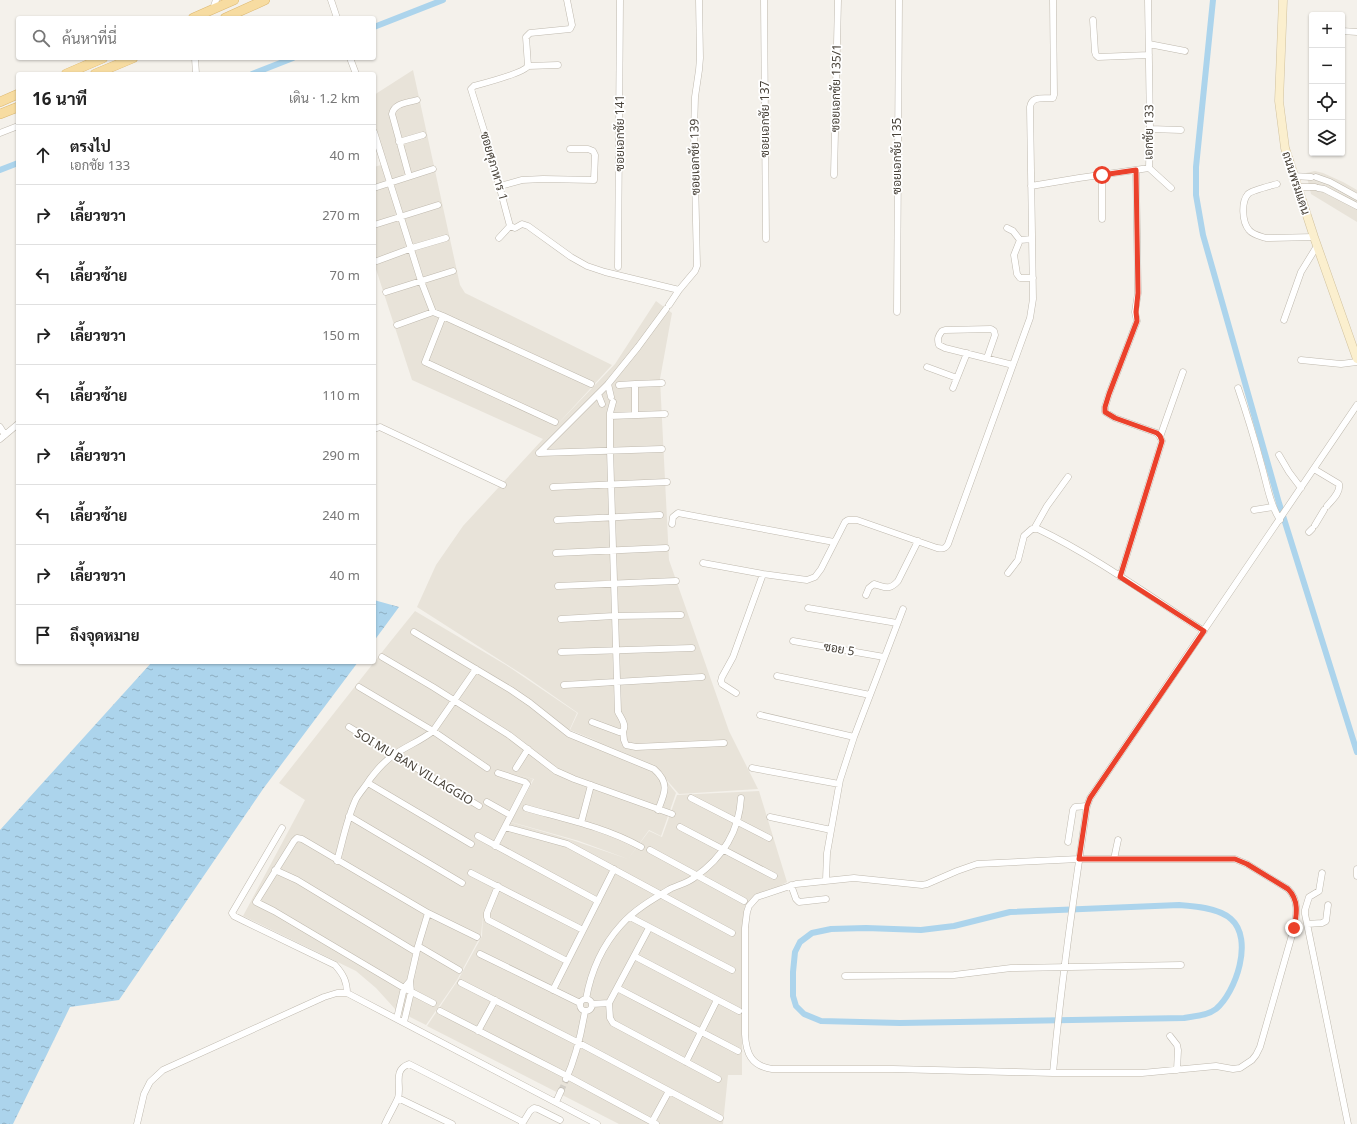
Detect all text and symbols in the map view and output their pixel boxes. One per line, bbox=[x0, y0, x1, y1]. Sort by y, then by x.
map controls bbox=[1309, 12, 1345, 156]
button: + bbox=[1309, 12, 1345, 48]
search box bbox=[16, 16, 376, 60]
icon: search bbox=[30, 27, 52, 49]
text: ค้นหาที่นี่ bbox=[62, 28, 117, 48]
street label: ซอยเอกชัย 135/1 bbox=[826, 44, 845, 132]
button: − bbox=[1309, 48, 1345, 84]
street label: ซอยเอกชัย 137 bbox=[756, 80, 773, 157]
button: locate bbox=[1309, 84, 1345, 120]
text: 16 นาที bbox=[32, 87, 87, 110]
text: เดิน · 1.2 km bbox=[289, 89, 360, 107]
street label: ซอยเอกชัย 141 bbox=[611, 95, 628, 171]
street label: เอกชัย 133 bbox=[1140, 104, 1157, 160]
street label: ซอยเอกชัย 135 bbox=[888, 117, 905, 194]
street label: ซอยเอกชัย 139 bbox=[685, 118, 704, 196]
button: layers bbox=[1309, 120, 1345, 156]
street label: ซอยศุภาหาร 1 bbox=[476, 129, 512, 203]
text: ตรงไป bbox=[70, 136, 111, 156]
icon: ahead bbox=[32, 144, 54, 166]
text: 40 m bbox=[330, 146, 360, 164]
street label: ถนนพรมแดน bbox=[1278, 149, 1315, 217]
text: เอกชัย 133 bbox=[70, 156, 130, 174]
route start bbox=[1093, 166, 1111, 184]
icon: right bbox=[32, 204, 54, 226]
text: เลี้ยวขวา bbox=[70, 205, 126, 225]
text: 270 m bbox=[322, 206, 360, 224]
icon: left bbox=[32, 264, 54, 286]
text: เลี้ยวซ้าย bbox=[70, 265, 127, 285]
text: 70 m bbox=[330, 266, 360, 284]
icon: right bbox=[32, 324, 54, 346]
text: เลี้ยวขวา bbox=[70, 325, 126, 345]
text: 150 m bbox=[322, 326, 360, 344]
icon: left bbox=[32, 384, 54, 406]
text: เลี้ยวซ้าย bbox=[70, 385, 127, 405]
text: 110 m bbox=[322, 386, 360, 404]
icon: right bbox=[32, 444, 54, 466]
text: เลี้ยวขวา bbox=[70, 445, 126, 465]
text: 290 m bbox=[322, 446, 360, 464]
icon: left bbox=[32, 504, 54, 526]
text: เลี้ยวซ้าย bbox=[70, 505, 127, 525]
text: 240 m bbox=[322, 506, 360, 524]
icon: right bbox=[32, 564, 54, 586]
text: เลี้ยวขวา bbox=[70, 565, 126, 585]
text: 40 m bbox=[330, 566, 360, 584]
icon: arrive bbox=[32, 624, 54, 646]
text: ถึงจุดหมาย bbox=[70, 625, 140, 645]
street label: ซอย 5 bbox=[822, 637, 856, 660]
street label: SOI MU BAN VILLAGGIO bbox=[352, 724, 477, 809]
route end bbox=[1285, 919, 1303, 937]

